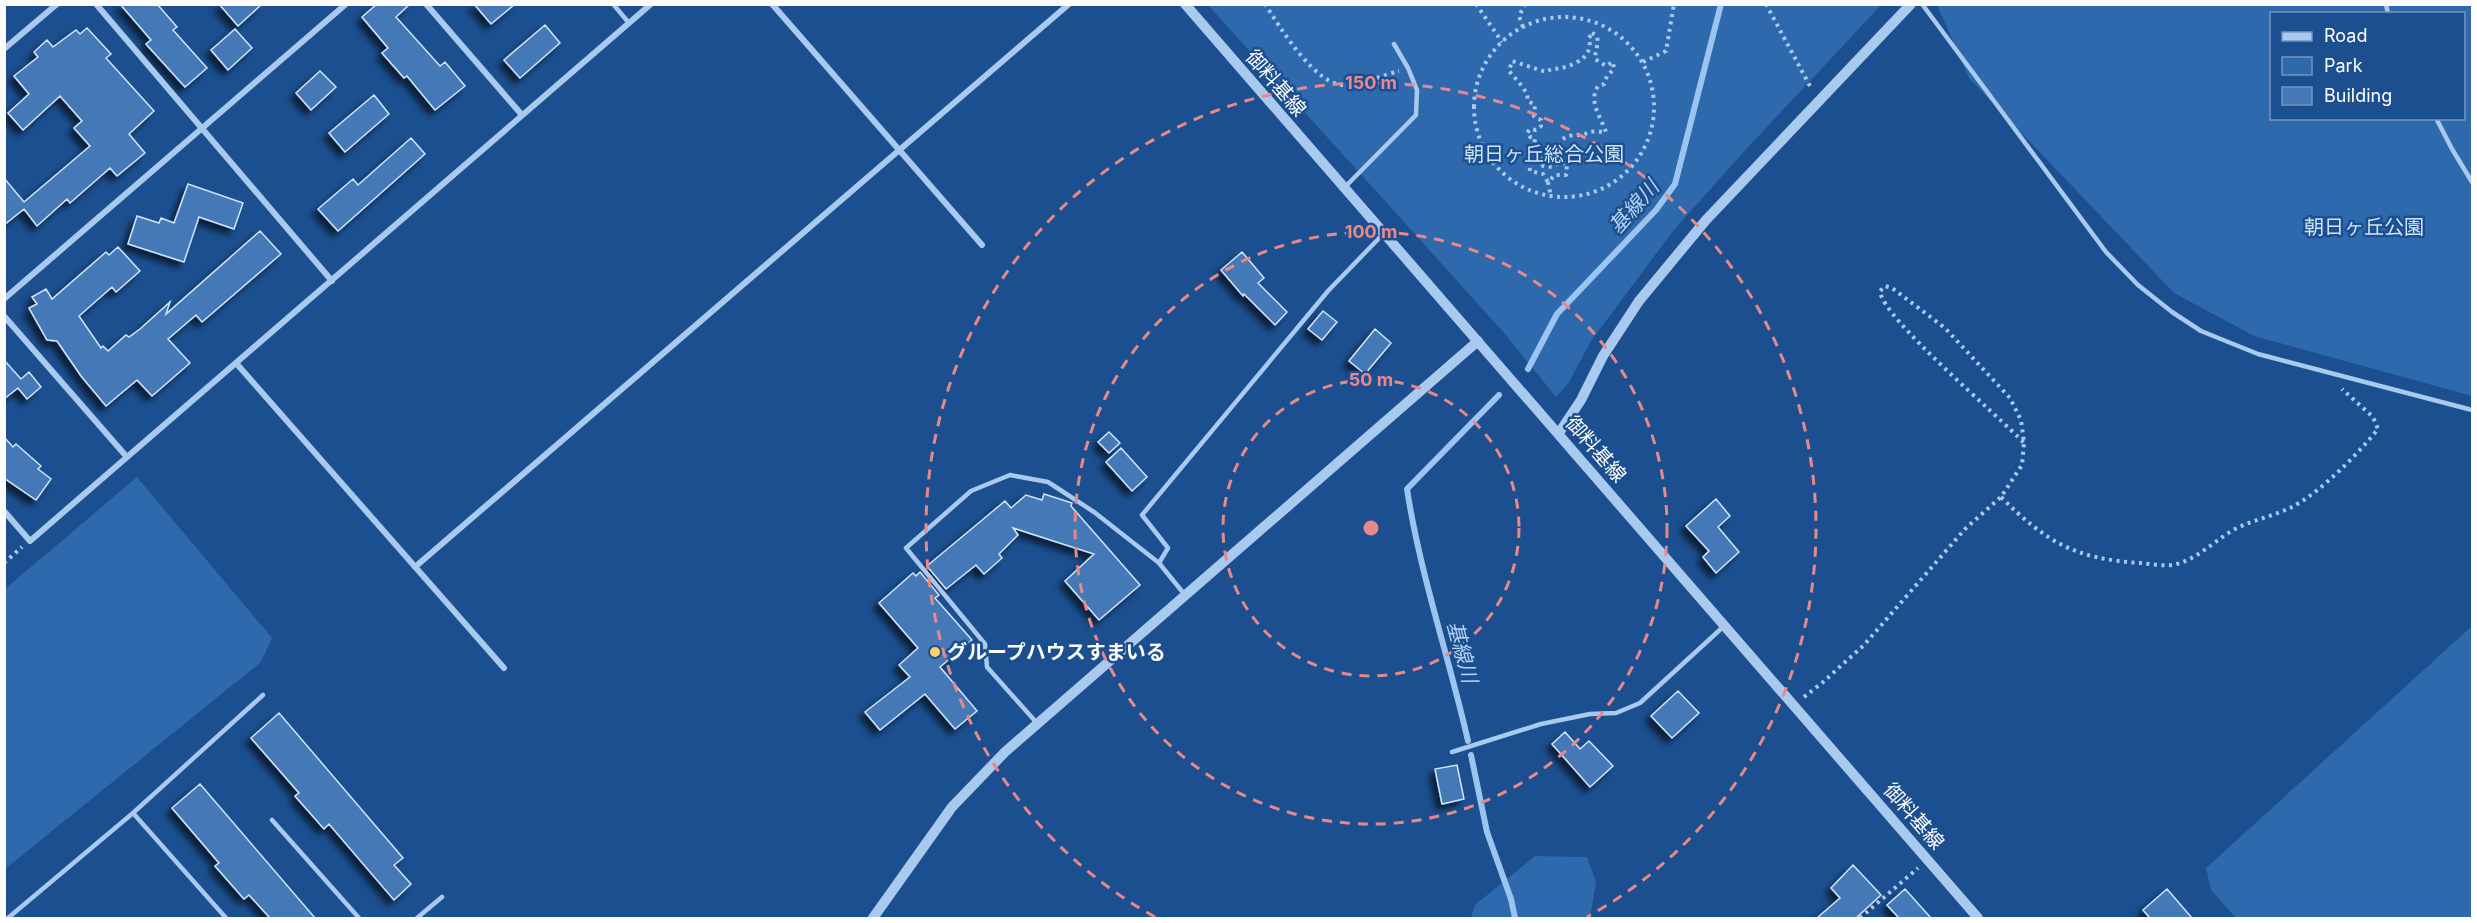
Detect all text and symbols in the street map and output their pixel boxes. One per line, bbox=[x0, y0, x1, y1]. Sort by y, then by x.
legend bbox=[2270, 12, 2465, 120]
text: Road bbox=[2324, 25, 2367, 46]
street label: 御料基線 bbox=[1241, 45, 1311, 121]
text: Park bbox=[2324, 55, 2363, 76]
text: 150 m bbox=[1345, 72, 1397, 93]
text: Building bbox=[2324, 85, 2392, 106]
park label: 朝日ヶ丘総合公園 bbox=[1464, 142, 1624, 166]
water label: 基線川 bbox=[1604, 173, 1665, 239]
park label: 朝日ヶ丘公園 bbox=[2304, 215, 2424, 239]
text: 100 m bbox=[1345, 221, 1397, 242]
text: 50 m bbox=[1349, 369, 1393, 390]
street label: 御料基線 bbox=[1561, 411, 1631, 487]
centre of rings bbox=[1361, 518, 1381, 538]
water label: 基線川 bbox=[1442, 618, 1483, 687]
place label: グループハウスすまいる bbox=[947, 640, 1166, 664]
marker: グループハウスすまいる bbox=[928, 645, 942, 659]
street label: 御料基線 bbox=[1879, 778, 1949, 854]

